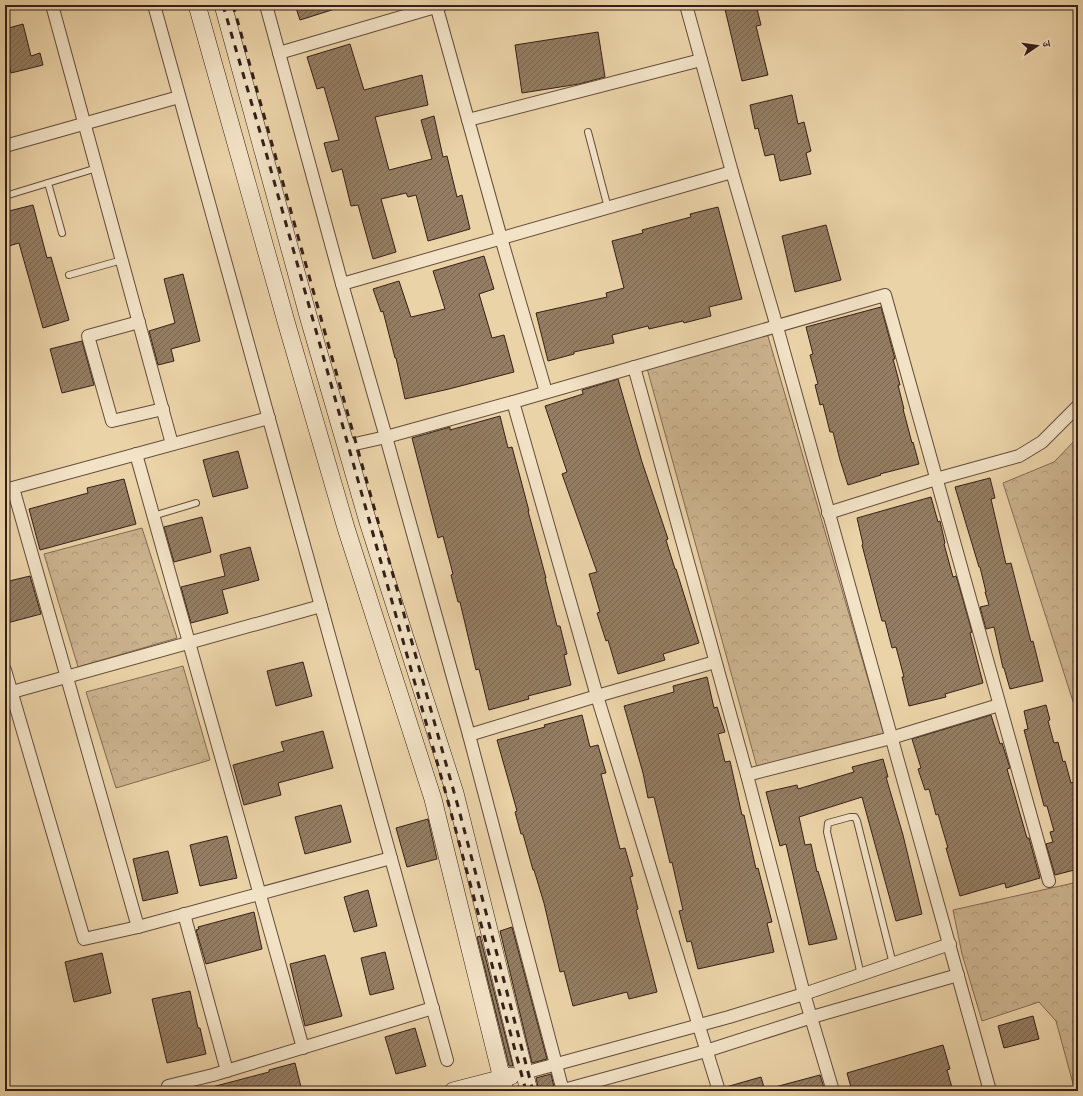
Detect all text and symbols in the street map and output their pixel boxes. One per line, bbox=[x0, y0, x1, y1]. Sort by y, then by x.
north arrow bbox=[1017, 26, 1057, 66]
text: उ bbox=[1038, 39, 1054, 50]

